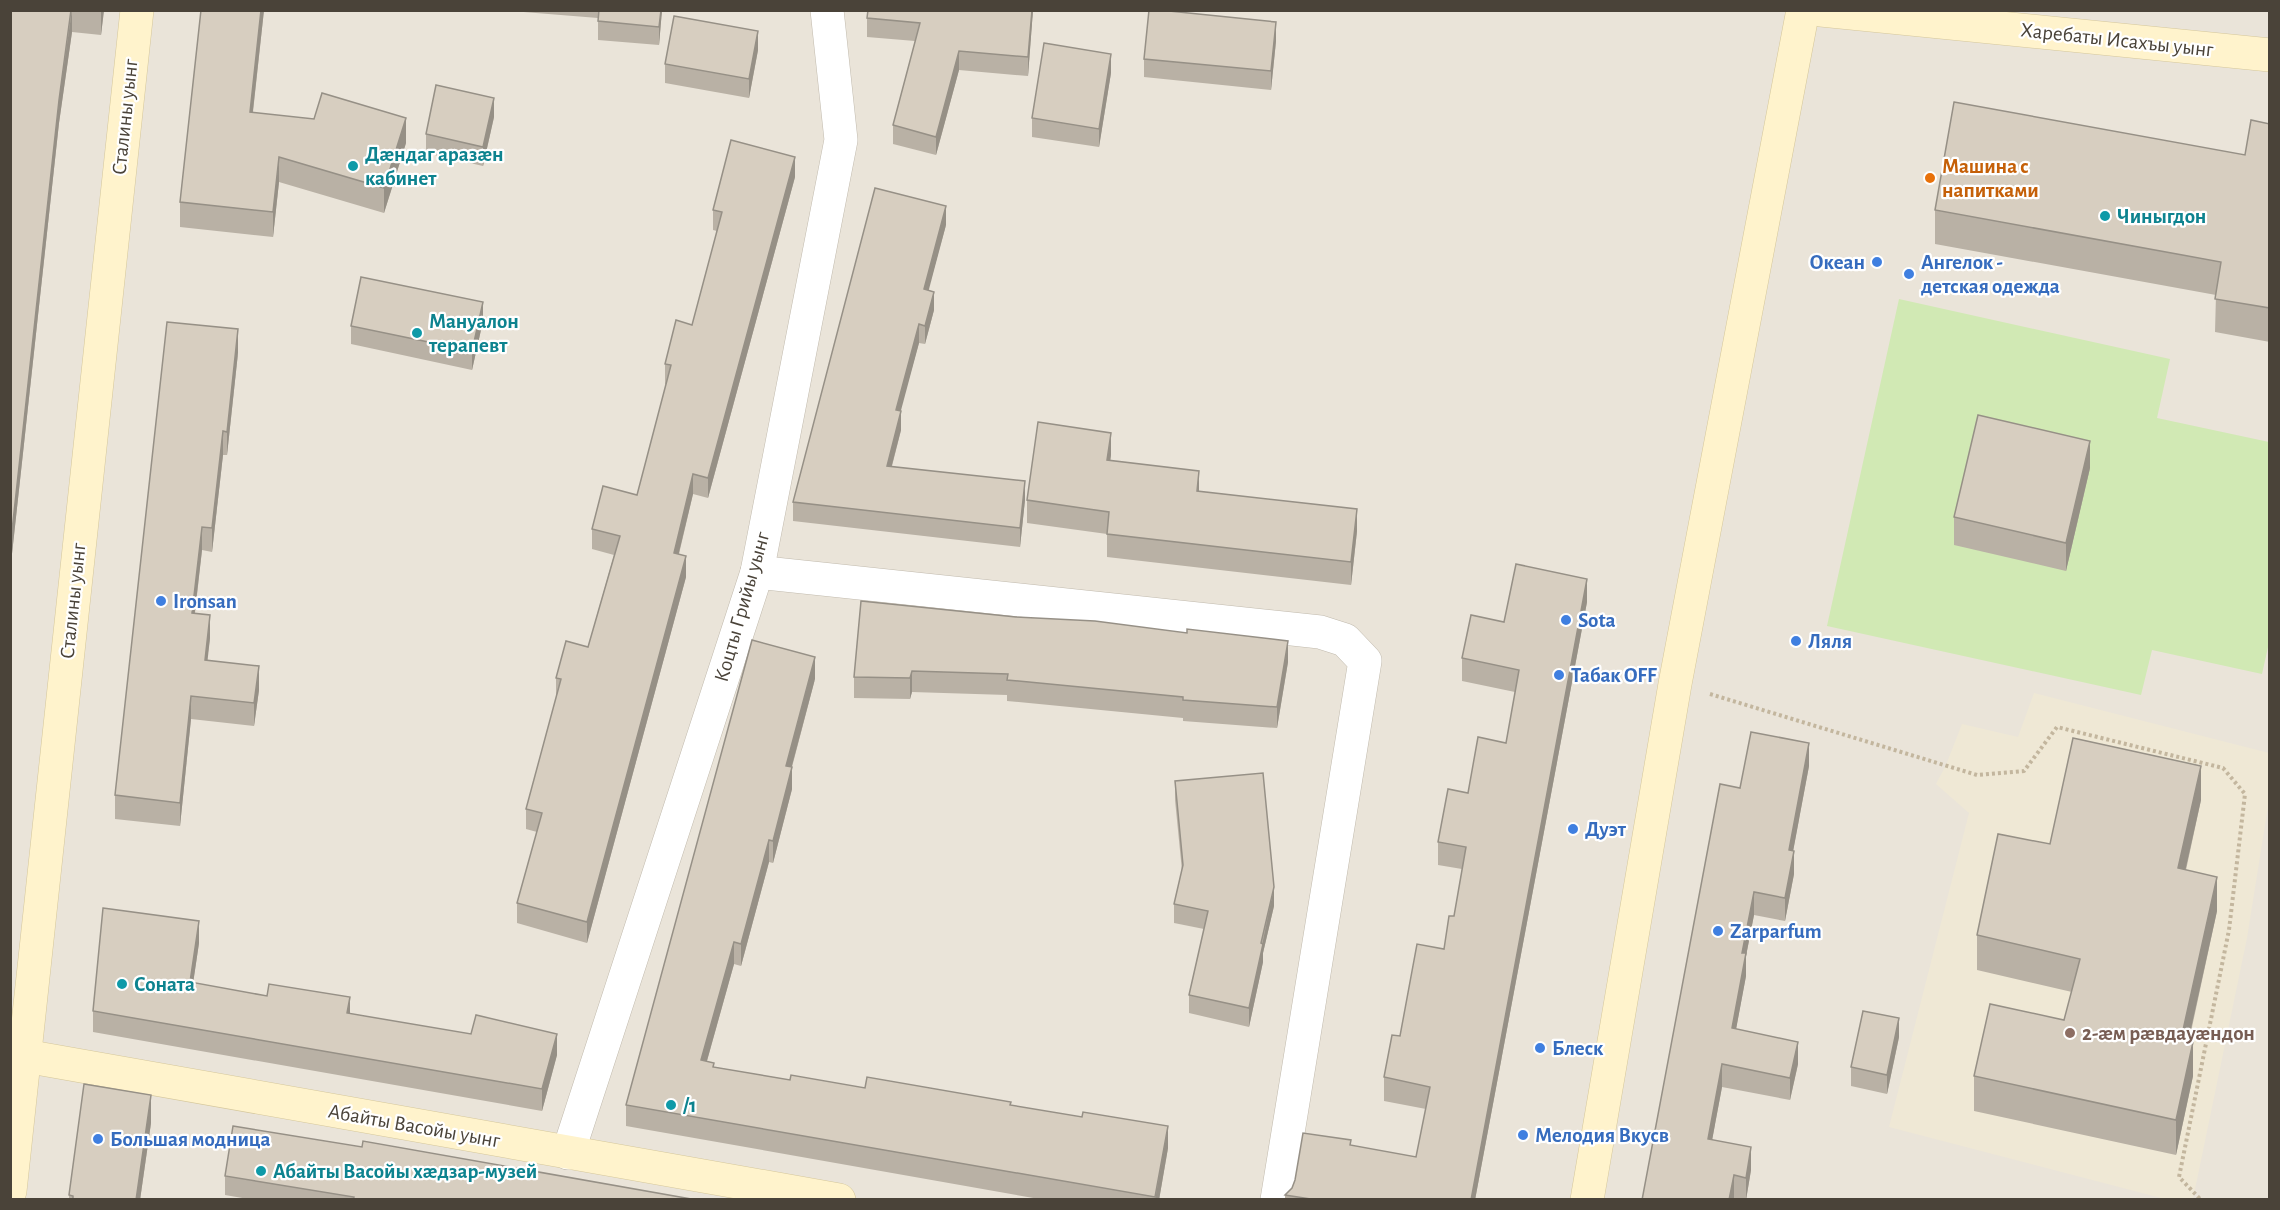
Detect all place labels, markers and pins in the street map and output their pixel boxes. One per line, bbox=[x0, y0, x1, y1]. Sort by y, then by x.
place label: Дæндаг аразæн кабинет bbox=[365, 144, 504, 189]
place label: Машина с напитками bbox=[1942, 156, 2039, 201]
marker: Дæндаг аразæн кабинет bbox=[346, 159, 360, 173]
marker: Машина с напитками bbox=[1923, 171, 1937, 185]
place label: Чиныгдон bbox=[2117, 206, 2206, 227]
marker: Чиныгдон bbox=[2098, 209, 2112, 223]
place label: Океан bbox=[1810, 252, 1865, 273]
place label: Ангелок - детская одежда bbox=[1921, 252, 2060, 297]
marker: Океан bbox=[1870, 255, 1884, 269]
marker: Ангелок - детская одежда bbox=[1902, 267, 1916, 281]
place label: Мануалон терапевт bbox=[428, 311, 519, 356]
marker: Мануалон терапевт bbox=[410, 326, 424, 340]
place label: Ironsan bbox=[173, 591, 237, 612]
marker: Ironsan bbox=[154, 594, 168, 608]
place label: Sota bbox=[1578, 610, 1616, 631]
marker: Sota bbox=[1559, 613, 1573, 627]
place label: Ляля bbox=[1808, 631, 1852, 652]
marker: Ляля bbox=[1789, 634, 1803, 648]
place label: Табак OFF bbox=[1571, 665, 1657, 686]
marker: Табак OFF bbox=[1552, 668, 1566, 682]
place label: Дуэт bbox=[1585, 819, 1627, 840]
marker: Дуэт bbox=[1566, 822, 1580, 836]
place label: Zarparfum bbox=[1730, 921, 1822, 942]
marker: Zarparfum bbox=[1711, 924, 1725, 938]
place label: Соната bbox=[134, 974, 195, 995]
marker: Соната bbox=[115, 977, 129, 991]
place label: 2-æм рӕвдауӕндон bbox=[2082, 1023, 2255, 1044]
marker: 2-æм рӕвдауӕндон bbox=[2063, 1026, 2077, 1040]
place label: Блеск bbox=[1552, 1038, 1604, 1059]
marker: Блеск bbox=[1533, 1041, 1547, 1055]
place label: /1 bbox=[682, 1095, 697, 1116]
marker: /1 bbox=[664, 1098, 678, 1112]
place label: Мелодия Вкусв bbox=[1535, 1125, 1669, 1146]
marker: Мелодия Вкусв bbox=[1516, 1128, 1530, 1142]
place label: Большая модница bbox=[110, 1129, 271, 1150]
marker: Большая модница bbox=[91, 1132, 105, 1146]
place label: Абайты Васойы хæдзар-музей bbox=[273, 1161, 537, 1182]
marker: Абайты Васойы хæдзар-музей bbox=[254, 1164, 268, 1178]

